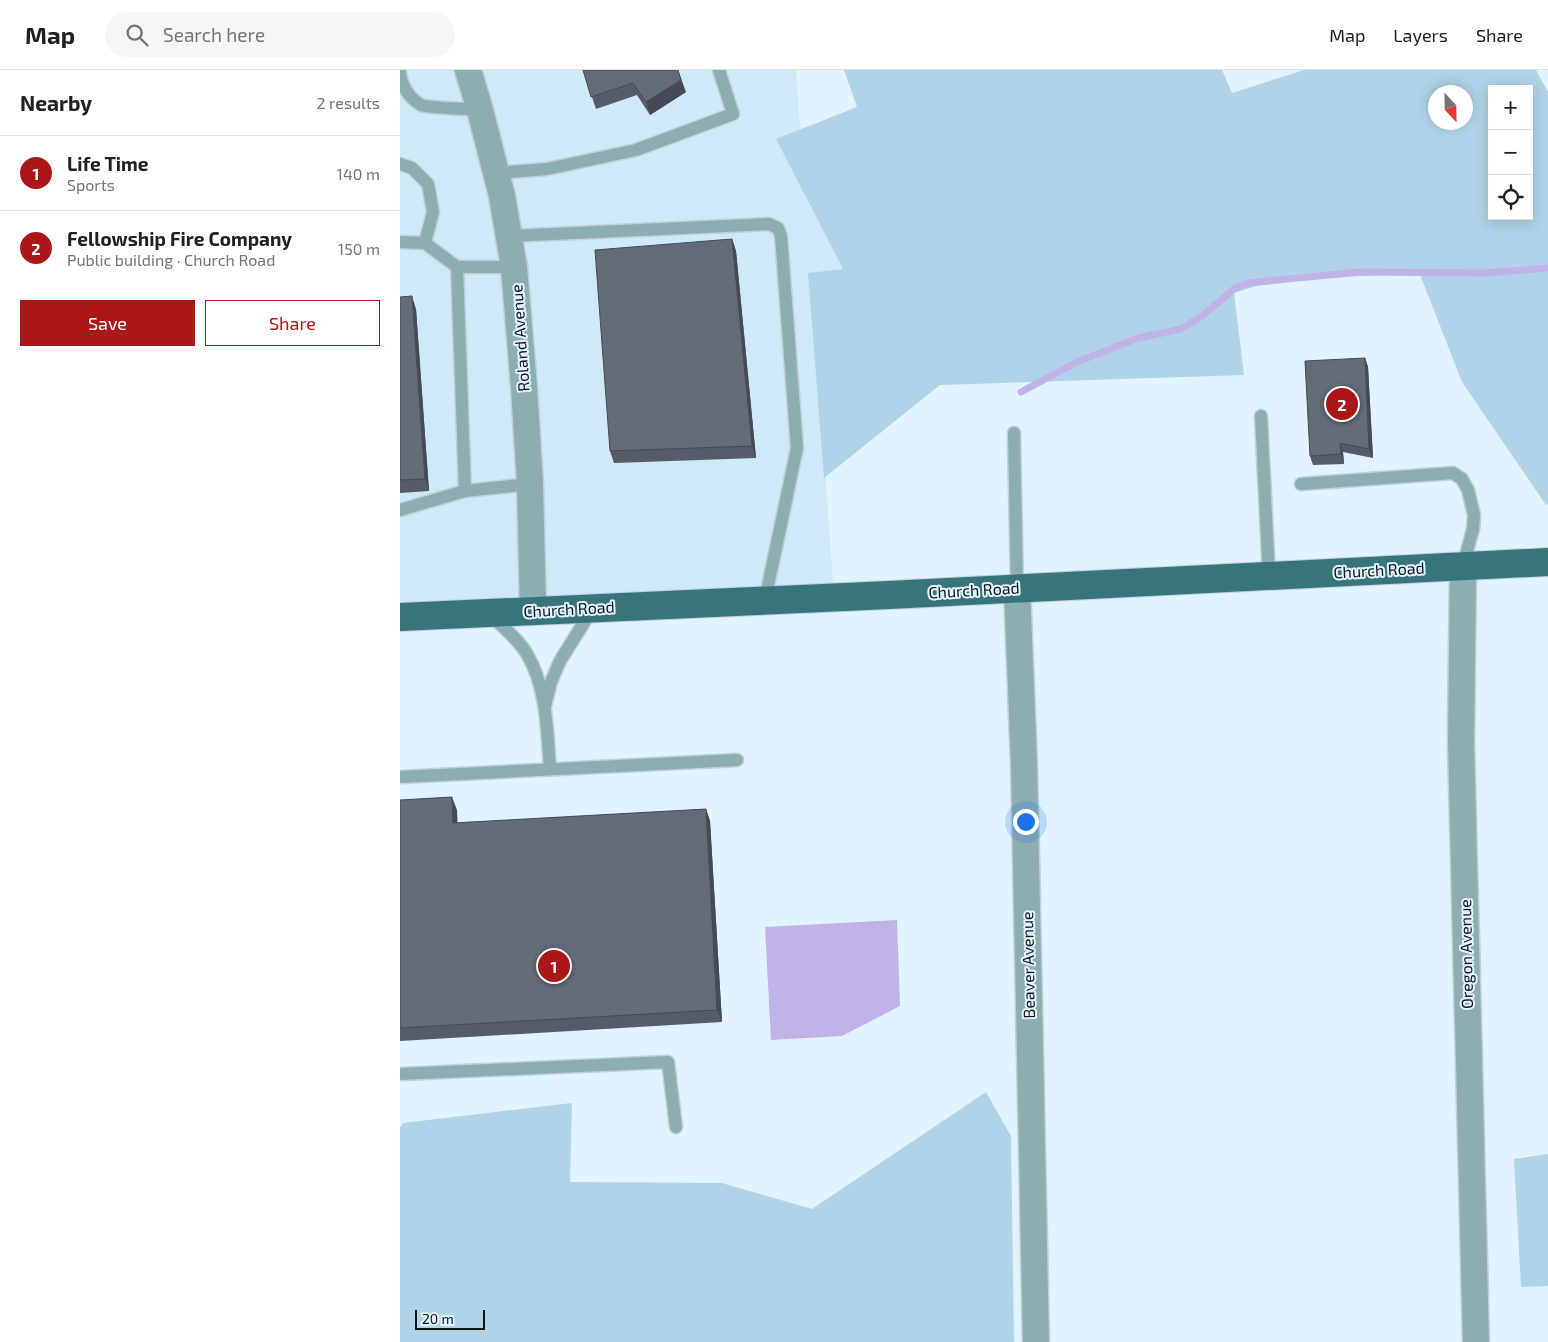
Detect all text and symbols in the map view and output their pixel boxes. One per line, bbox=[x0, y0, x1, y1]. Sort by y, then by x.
search box bbox=[105, 12, 455, 57]
text: Map bbox=[25, 20, 75, 49]
icon: search bbox=[123, 21, 151, 49]
text: Search here bbox=[163, 23, 265, 46]
text: Map bbox=[1329, 24, 1365, 46]
text: Layers bbox=[1393, 24, 1448, 46]
text: Share bbox=[1476, 24, 1523, 46]
north arrow bbox=[1428, 85, 1473, 130]
map controls bbox=[1488, 85, 1533, 220]
button: + bbox=[1488, 85, 1533, 130]
text: Nearby bbox=[20, 90, 92, 115]
text: 2 results bbox=[317, 93, 380, 112]
button: − bbox=[1488, 130, 1533, 175]
text: Life Time bbox=[67, 152, 149, 175]
text: 1 bbox=[33, 164, 39, 183]
text: 140 m bbox=[337, 164, 380, 183]
text: Sports bbox=[67, 175, 115, 194]
button: locate bbox=[1488, 175, 1533, 220]
text: Fellowship Fire Company bbox=[67, 227, 292, 250]
text: 2 bbox=[31, 239, 41, 258]
text: 150 m bbox=[338, 239, 380, 258]
text: Public building · Church Road bbox=[67, 250, 275, 269]
street label: Roland Avenue bbox=[506, 284, 533, 392]
button: Save bbox=[20, 300, 195, 346]
button: Share bbox=[205, 300, 380, 346]
pin: 2 bbox=[1326, 385, 1358, 423]
street label: Church Road bbox=[1333, 558, 1425, 581]
street label: Church Road bbox=[928, 578, 1020, 601]
street label: Church Road bbox=[523, 597, 615, 620]
your location bbox=[1013, 809, 1039, 835]
street label: Oregon Avenue bbox=[1455, 899, 1476, 1009]
street label: Beaver Avenue bbox=[1017, 911, 1038, 1019]
pin: 1 bbox=[538, 947, 570, 985]
scale bar bbox=[415, 1307, 485, 1330]
text: 20 m bbox=[422, 1310, 454, 1327]

